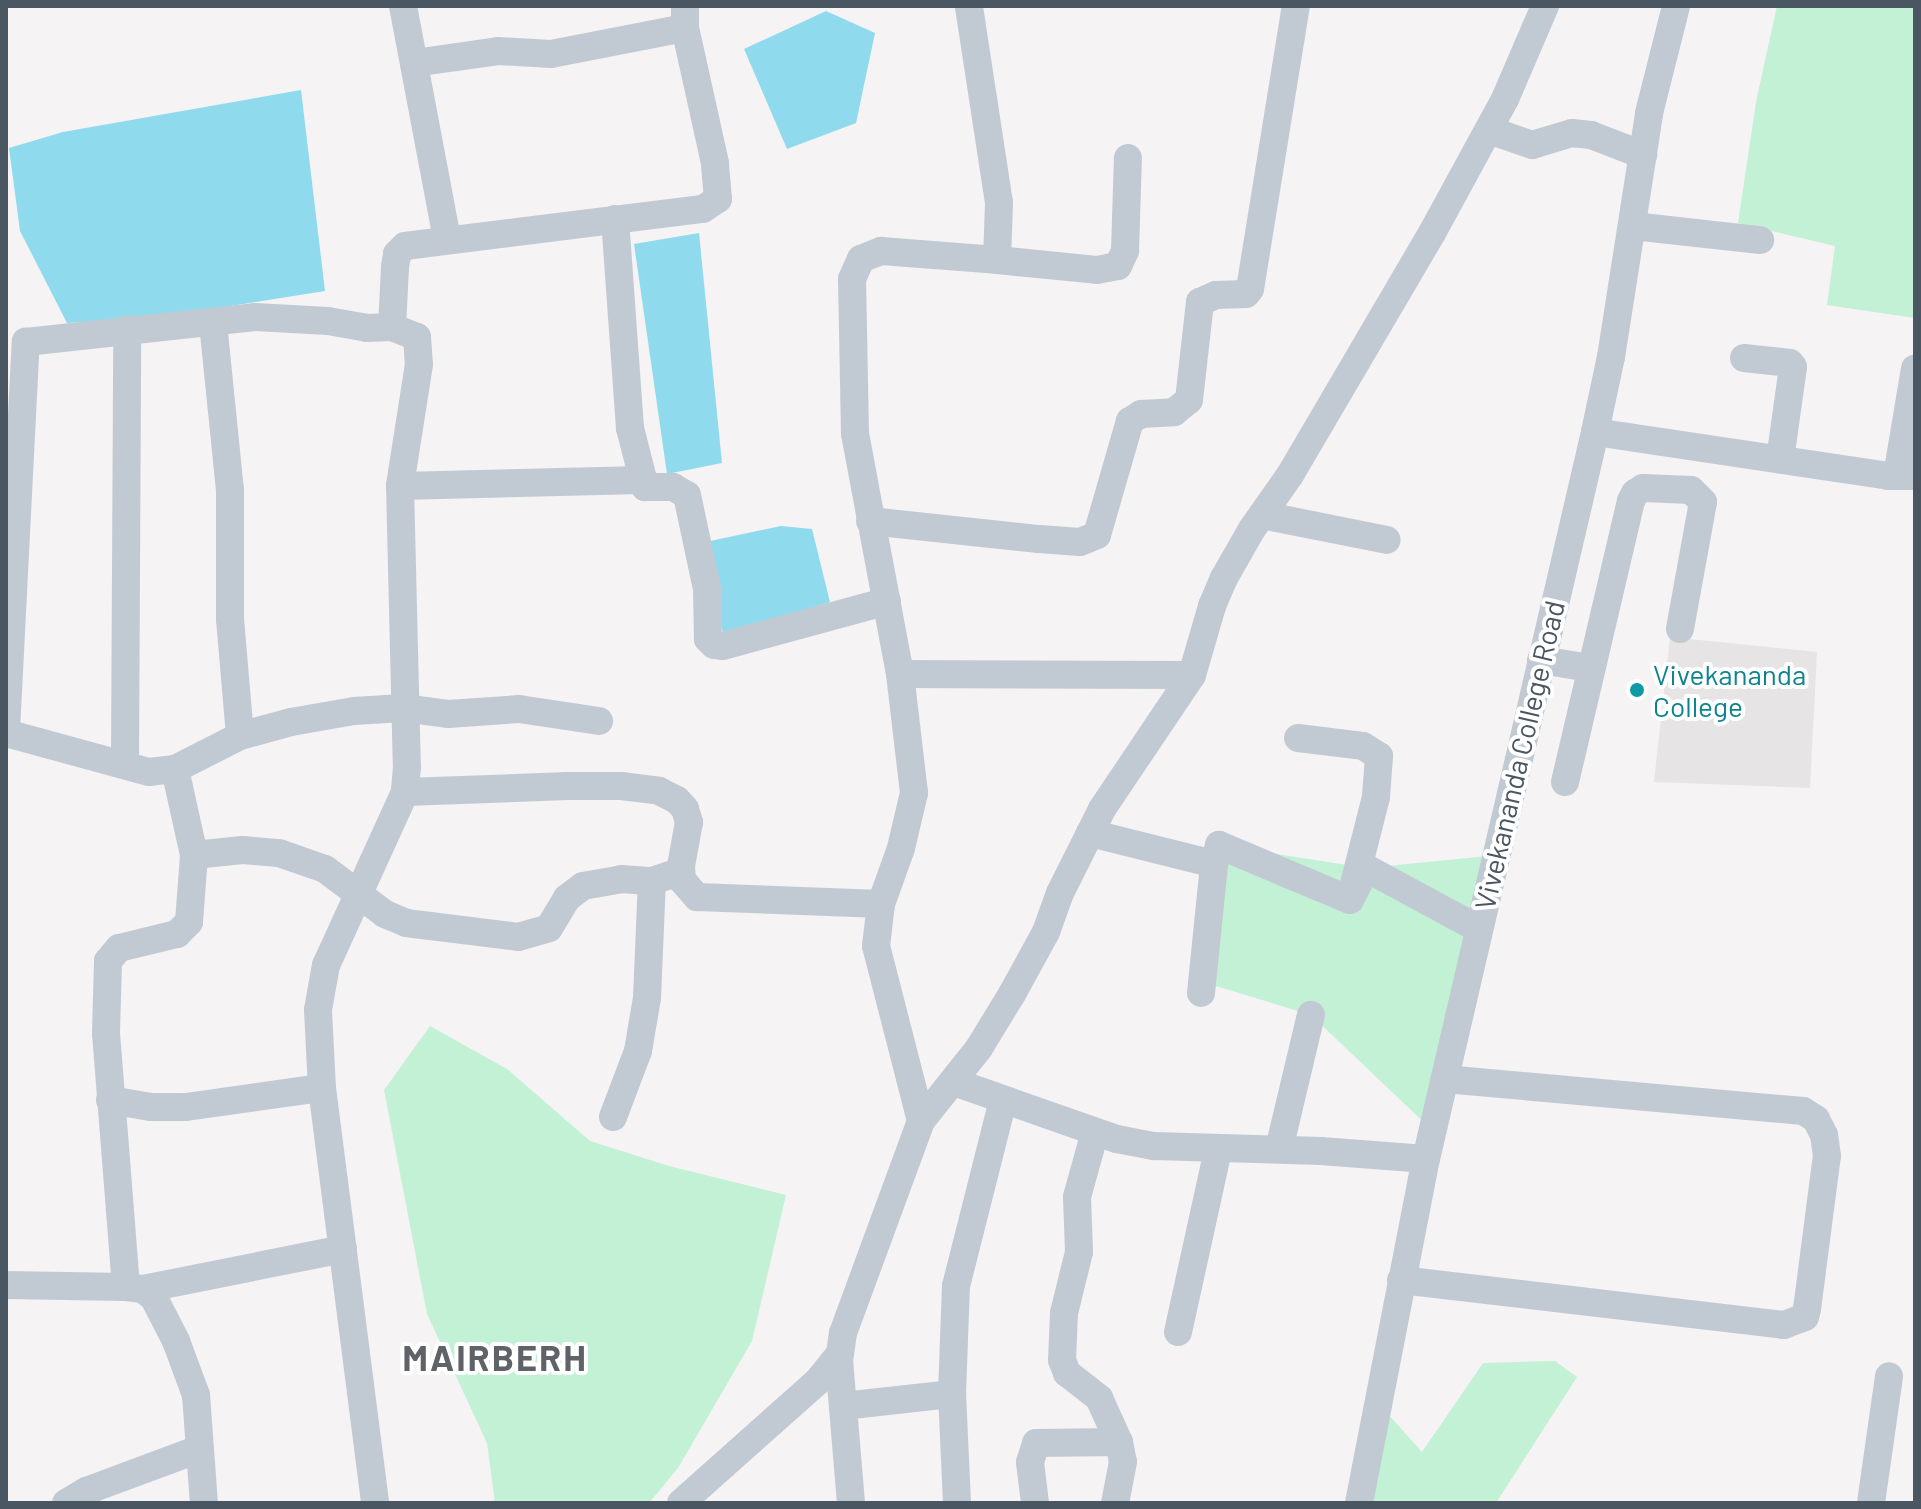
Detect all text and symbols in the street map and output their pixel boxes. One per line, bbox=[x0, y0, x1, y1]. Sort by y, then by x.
street label: Vivekananda College Road bbox=[1467, 597, 1571, 913]
place label: Vivekananda College bbox=[1653, 657, 1806, 723]
marker: Vivekananda College bbox=[1628, 681, 1646, 699]
district label: MAIRBERH bbox=[402, 1335, 588, 1379]

